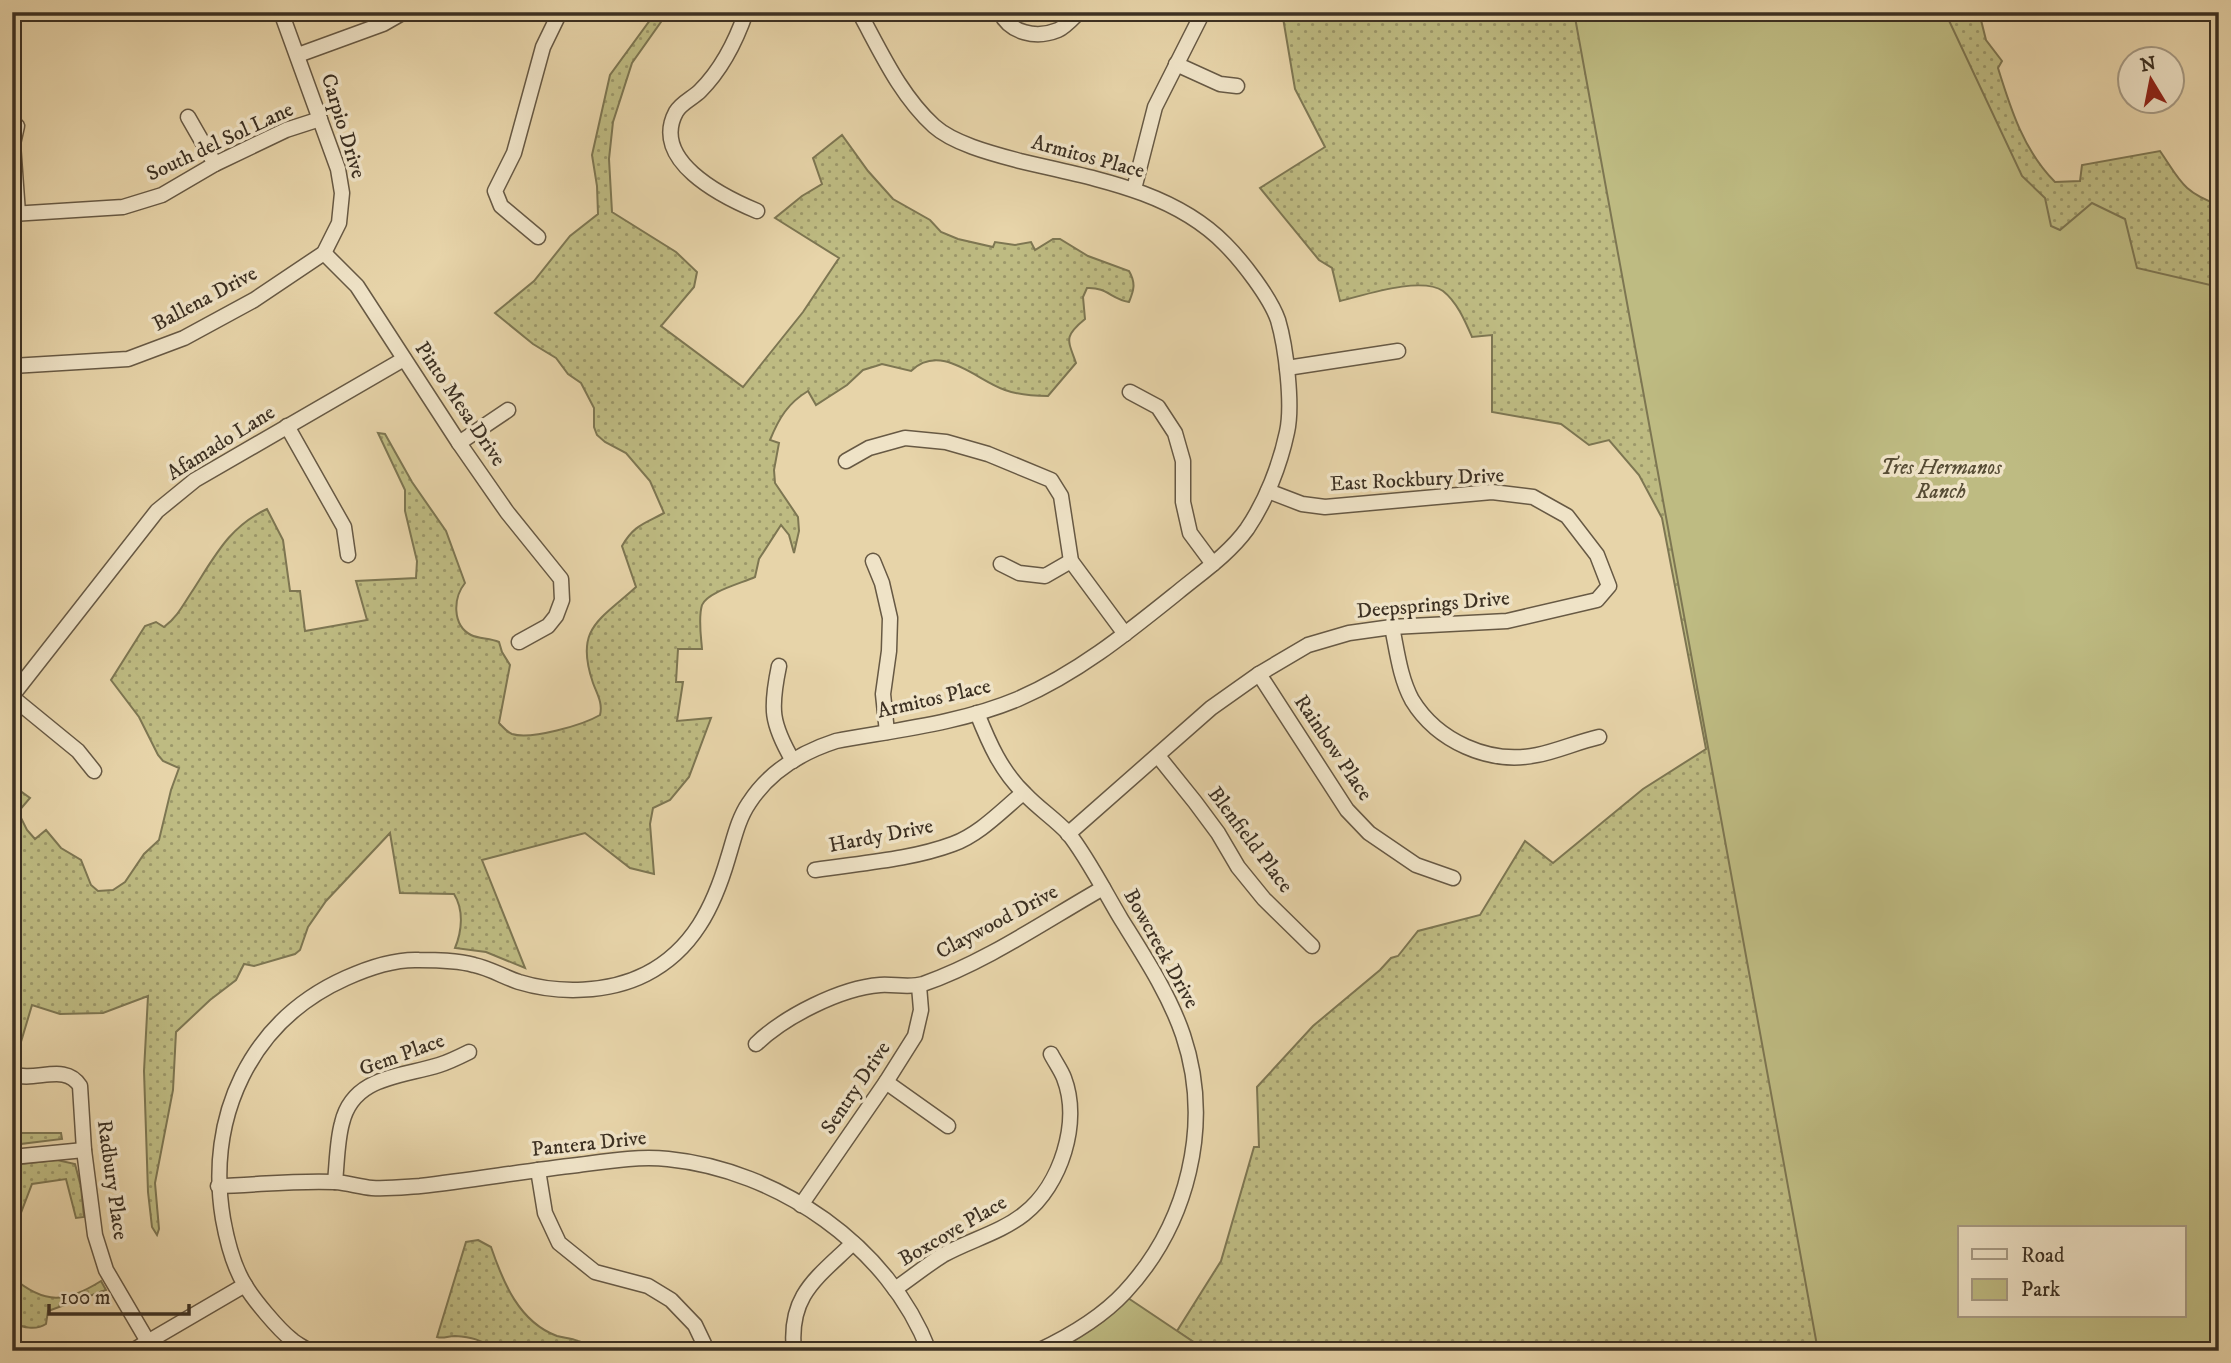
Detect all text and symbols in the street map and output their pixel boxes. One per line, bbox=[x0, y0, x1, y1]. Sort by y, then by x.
north arrow bbox=[2116, 46, 2186, 116]
text: N bbox=[2139, 52, 2158, 77]
street label: Carpio Drive bbox=[315, 70, 371, 182]
street label: South del Sol Lane bbox=[142, 96, 298, 187]
street label: Armitos Place bbox=[1029, 129, 1148, 185]
street label: Ballena Drive bbox=[148, 260, 262, 337]
street label: Pinto Mesa Drive bbox=[409, 337, 511, 471]
street label: Afamado Lane bbox=[162, 399, 280, 486]
park label: Tres Hermanos Ranch bbox=[1880, 455, 2002, 505]
street label: East Rockbury Drive bbox=[1329, 462, 1505, 498]
street label: Deepsprings Drive bbox=[1355, 585, 1511, 625]
street label: Armitos Place bbox=[875, 673, 994, 725]
street label: Rainbow Place bbox=[1288, 690, 1378, 806]
street label: Blenfield Place bbox=[1202, 782, 1298, 898]
street label: Hardy Drive bbox=[827, 813, 936, 859]
street label: Claywood Drive bbox=[931, 879, 1063, 965]
street label: Bowcreek Drive bbox=[1117, 885, 1205, 1014]
street label: Gem Place bbox=[356, 1028, 448, 1082]
street label: Sentry Drive bbox=[815, 1036, 897, 1139]
street label: Radbury Place bbox=[91, 1118, 133, 1242]
street label: Pantera Drive bbox=[530, 1125, 648, 1163]
street label: Boxcove Place bbox=[894, 1189, 1012, 1272]
legend bbox=[1958, 1226, 2186, 1318]
text: Road bbox=[2021, 1243, 2065, 1269]
scale bar bbox=[49, 1272, 189, 1316]
text: Park bbox=[2021, 1277, 2061, 1303]
text: 100 m bbox=[60, 1285, 111, 1311]

